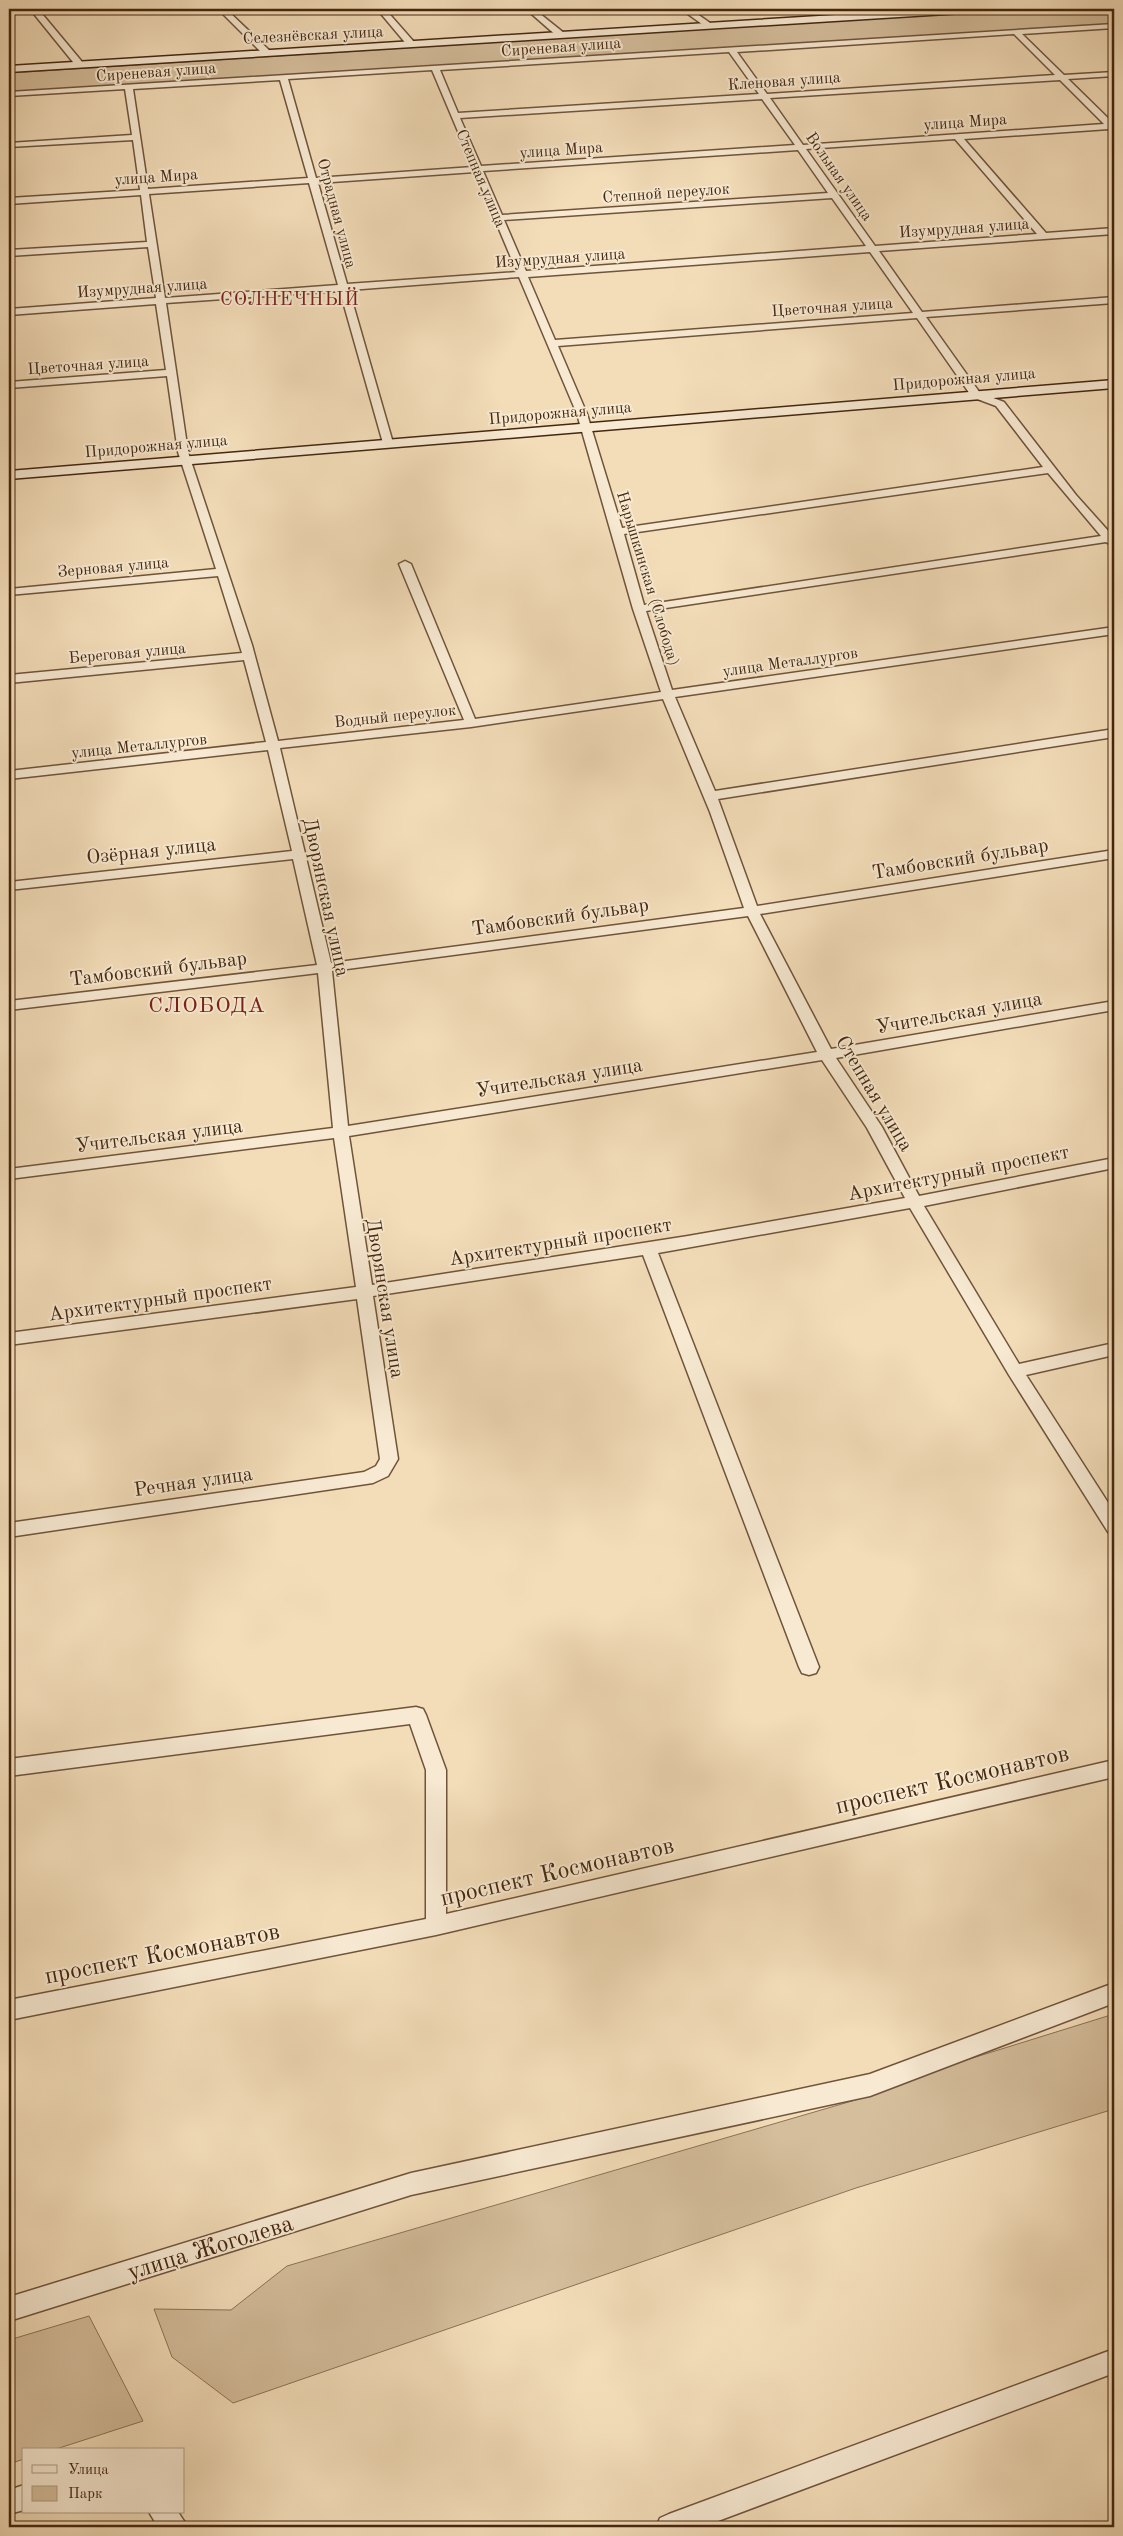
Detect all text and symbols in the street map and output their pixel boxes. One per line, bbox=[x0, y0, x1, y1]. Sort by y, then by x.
street label: Селезнёвская улица bbox=[242, 24, 384, 48]
street label: Сиреневая улица bbox=[501, 36, 622, 60]
street label: Сиреневая улица bbox=[96, 61, 217, 85]
street label: Кленовая улица bbox=[727, 70, 841, 94]
street label: улица Мира bbox=[923, 112, 1007, 134]
street label: Степная улица bbox=[452, 127, 508, 230]
street label: Вольная улица bbox=[802, 130, 875, 224]
street label: улица Мира bbox=[519, 140, 603, 162]
street label: Отрадная улица bbox=[314, 157, 358, 270]
street label: улица Мира bbox=[114, 167, 198, 189]
street label: Степной переулок bbox=[602, 182, 730, 206]
street label: Изумрудная улица bbox=[898, 216, 1030, 242]
street label: Изумрудная улица bbox=[494, 246, 626, 272]
street label: Изумрудная улица bbox=[76, 276, 208, 302]
district label: СОЛНЕЧНЫЙ bbox=[220, 287, 360, 310]
street label: Цветочная улица bbox=[771, 296, 894, 320]
street label: Цветочная улица bbox=[27, 354, 150, 378]
street label: Придорожная улица bbox=[892, 366, 1036, 394]
street label: Придорожная улица bbox=[488, 400, 632, 428]
street label: Придорожная улица bbox=[84, 433, 228, 461]
street label: Нарышкинская (Слобода) bbox=[613, 489, 682, 668]
street label: Зерновая улица bbox=[57, 555, 170, 581]
street label: Береговая улица bbox=[68, 641, 187, 667]
street label: улица Металлургов bbox=[722, 646, 859, 680]
street label: Водный переулок bbox=[334, 703, 457, 731]
street label: улица Металлургов bbox=[71, 732, 208, 762]
street label: Дворянская улица bbox=[298, 816, 352, 979]
street label: Озёрная улица bbox=[85, 835, 217, 869]
street label: Тамбовский бульвар bbox=[871, 836, 1050, 884]
street label: Тамбовский бульвар bbox=[470, 896, 650, 940]
street label: Тамбовский бульвар bbox=[68, 949, 248, 991]
street label: Учительская улица bbox=[875, 989, 1044, 1038]
district label: СЛОБОДА bbox=[148, 995, 266, 1017]
street label: Степная улица bbox=[831, 1033, 916, 1155]
street label: Учительская улица bbox=[475, 1056, 644, 1102]
street label: Учительская улица bbox=[75, 1117, 244, 1157]
street label: Архитектурный проспект bbox=[846, 1143, 1071, 1205]
street label: Архитектурный проспект bbox=[447, 1215, 673, 1270]
street label: Дворянская улица bbox=[361, 1217, 407, 1380]
street label: Архитектурный проспект bbox=[47, 1274, 273, 1326]
street label: Речная улица bbox=[133, 1465, 254, 1501]
street label: проспект Космонавтов bbox=[833, 1742, 1072, 1820]
street label: проспект Космонавтов bbox=[438, 1834, 677, 1912]
street label: проспект Космонавтов bbox=[43, 1920, 282, 1990]
street label: улица Жоголева bbox=[125, 2212, 296, 2286]
legend bbox=[22, 2448, 185, 2514]
text: Улица bbox=[68, 2463, 109, 2478]
text: Парк bbox=[68, 2487, 103, 2502]

